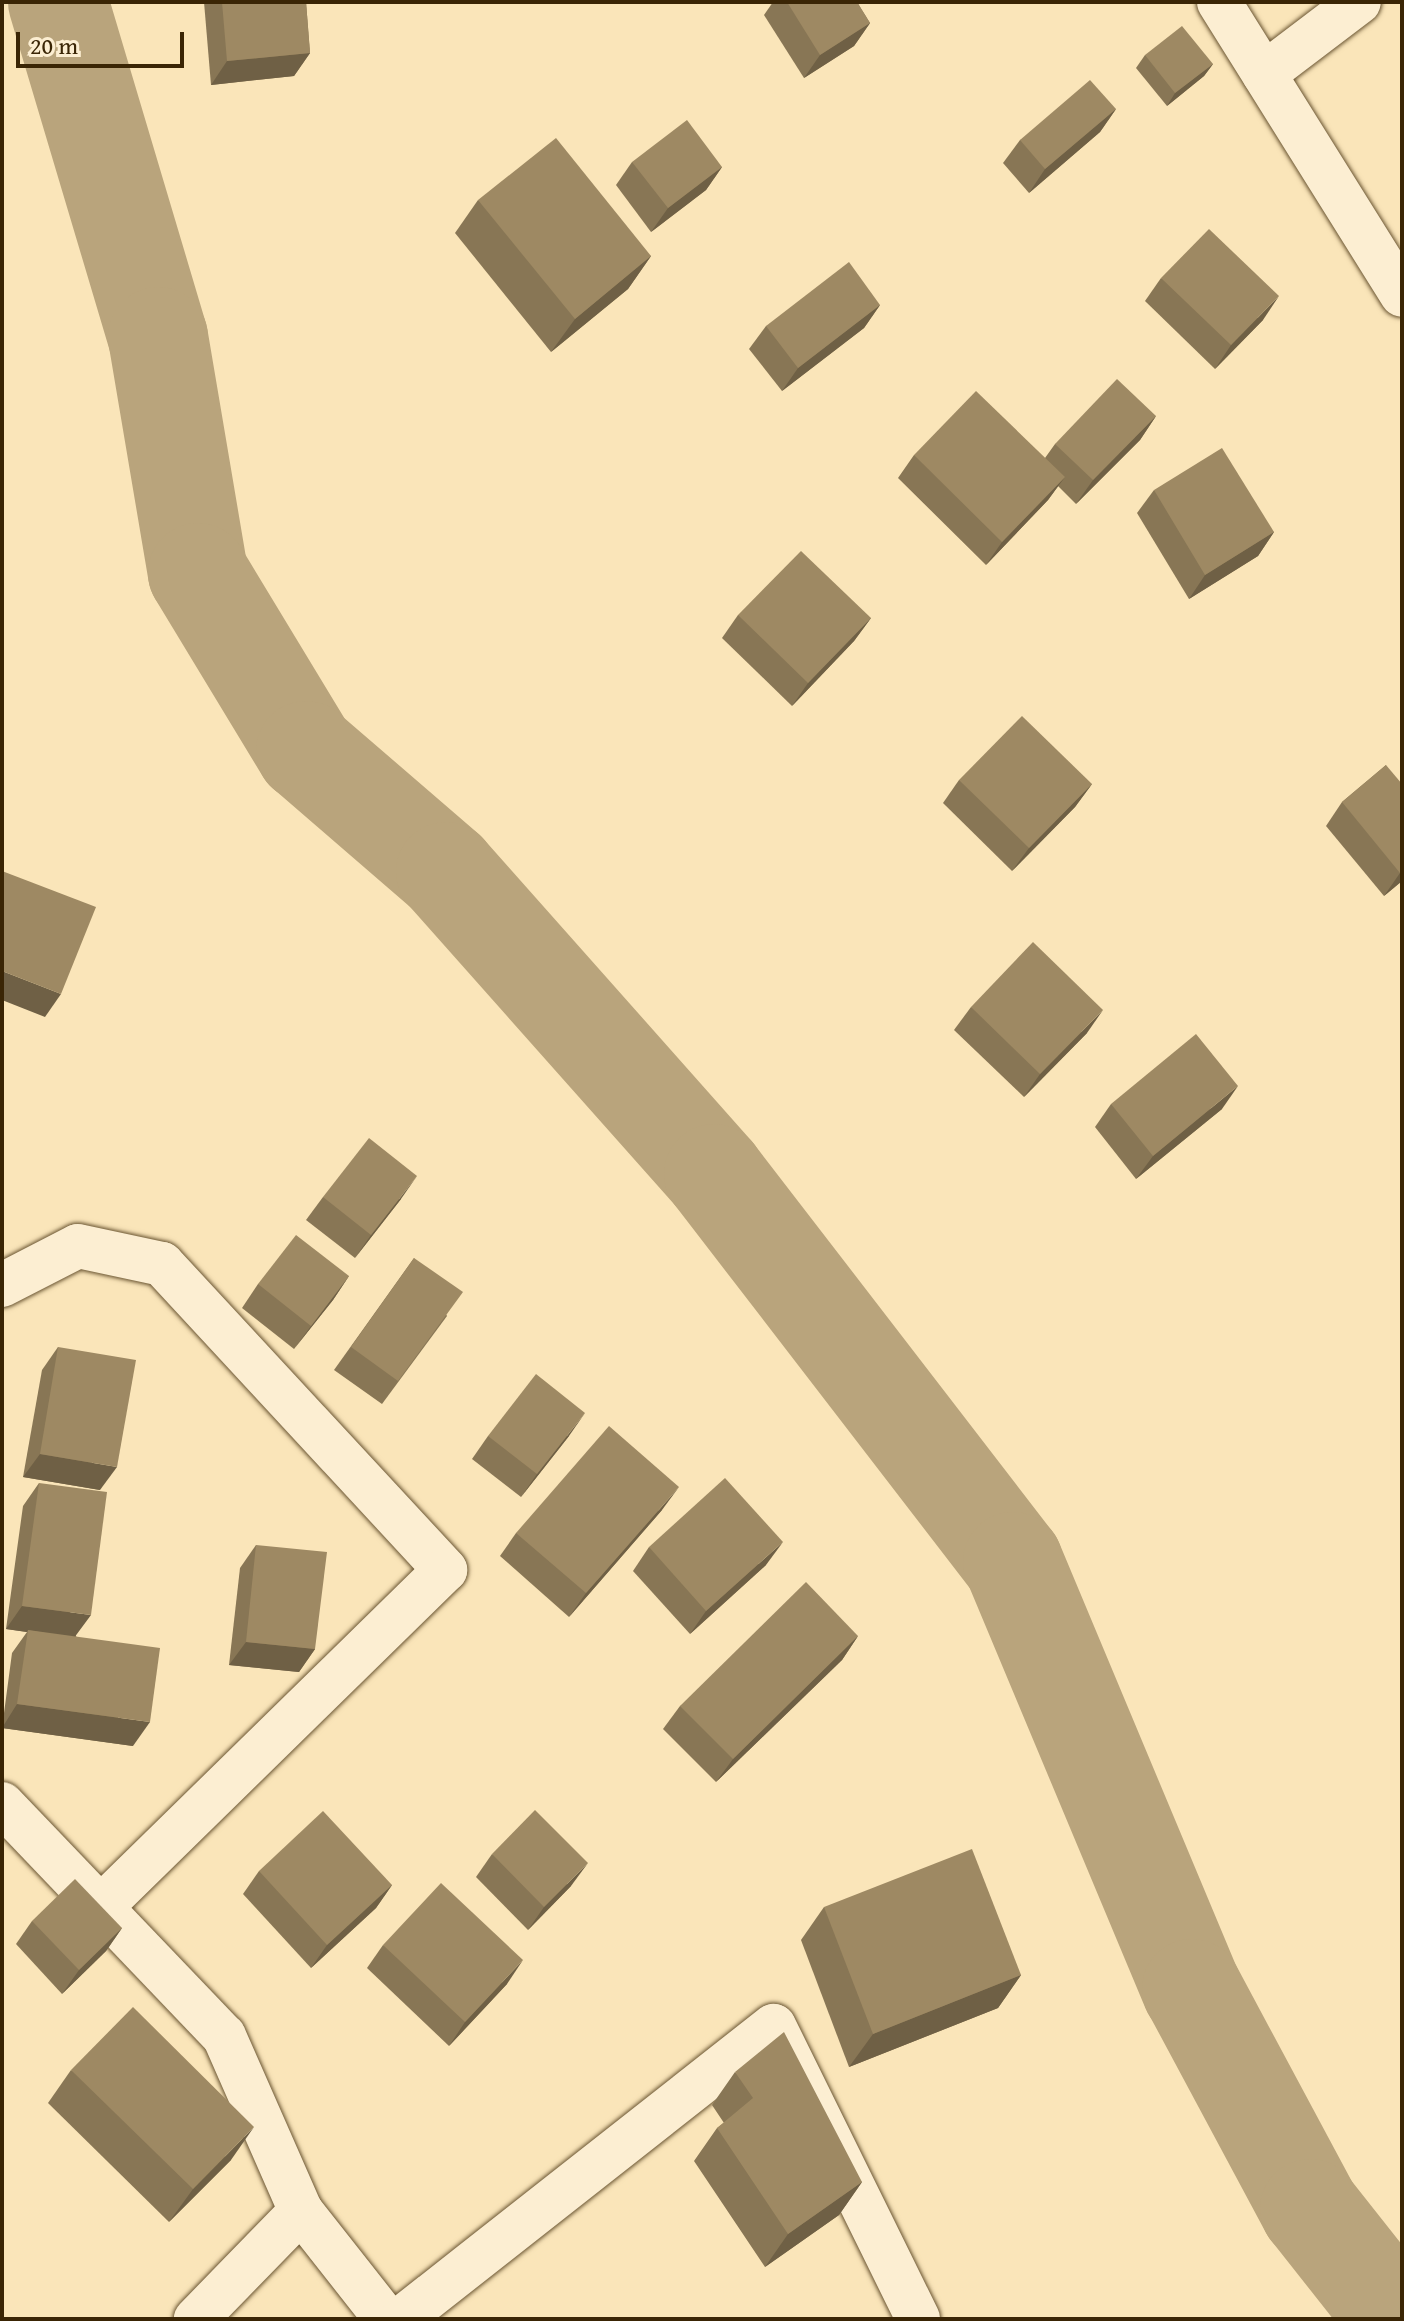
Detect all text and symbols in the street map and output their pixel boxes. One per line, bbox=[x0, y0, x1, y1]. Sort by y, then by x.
scale bar bbox=[20, 16, 188, 66]
text: 20 m bbox=[30, 28, 78, 63]

